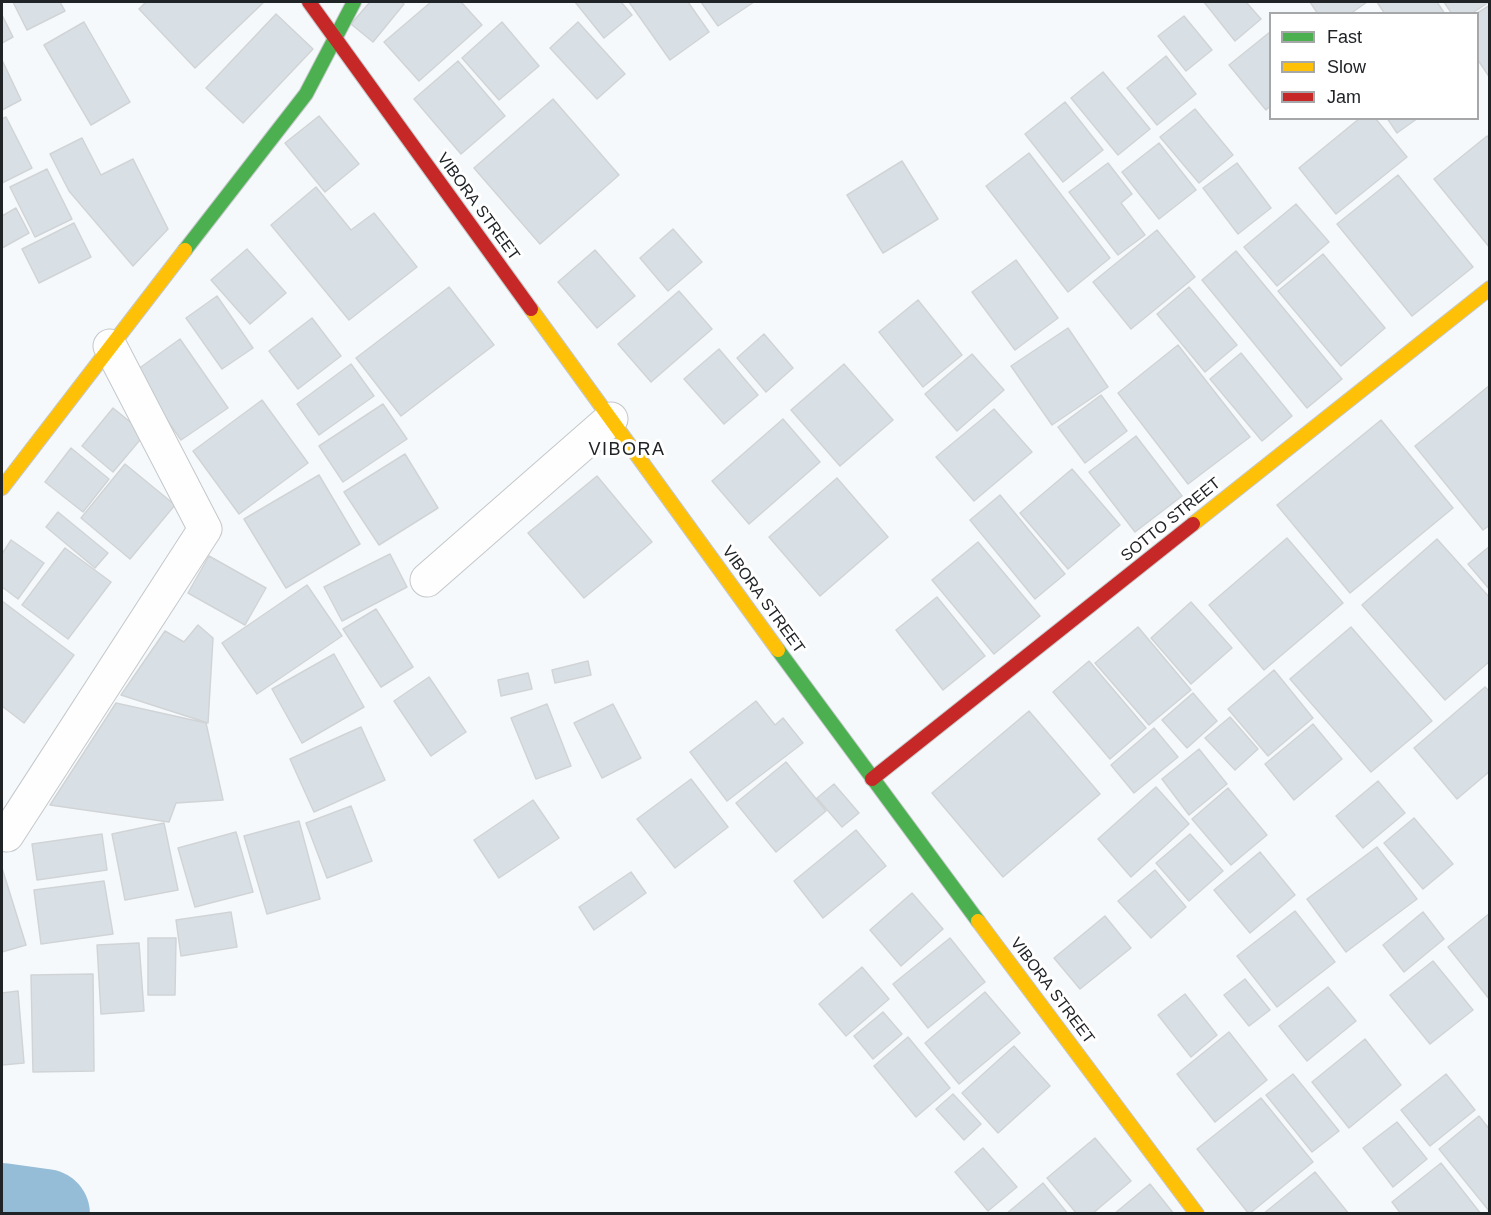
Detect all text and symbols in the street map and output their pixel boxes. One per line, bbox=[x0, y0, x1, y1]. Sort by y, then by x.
legend bbox=[1269, 12, 1479, 120]
text: Fast bbox=[1327, 27, 1362, 47]
text: Slow bbox=[1327, 57, 1366, 77]
text: Jam bbox=[1327, 87, 1361, 107]
street label: VIBORA STREET bbox=[433, 150, 523, 264]
district label: VIBORA bbox=[588, 439, 666, 461]
street label: SOTTO STREET bbox=[1117, 474, 1225, 566]
street label: VIBORA STREET bbox=[718, 543, 808, 657]
street label: VIBORA STREET bbox=[1006, 934, 1098, 1048]

